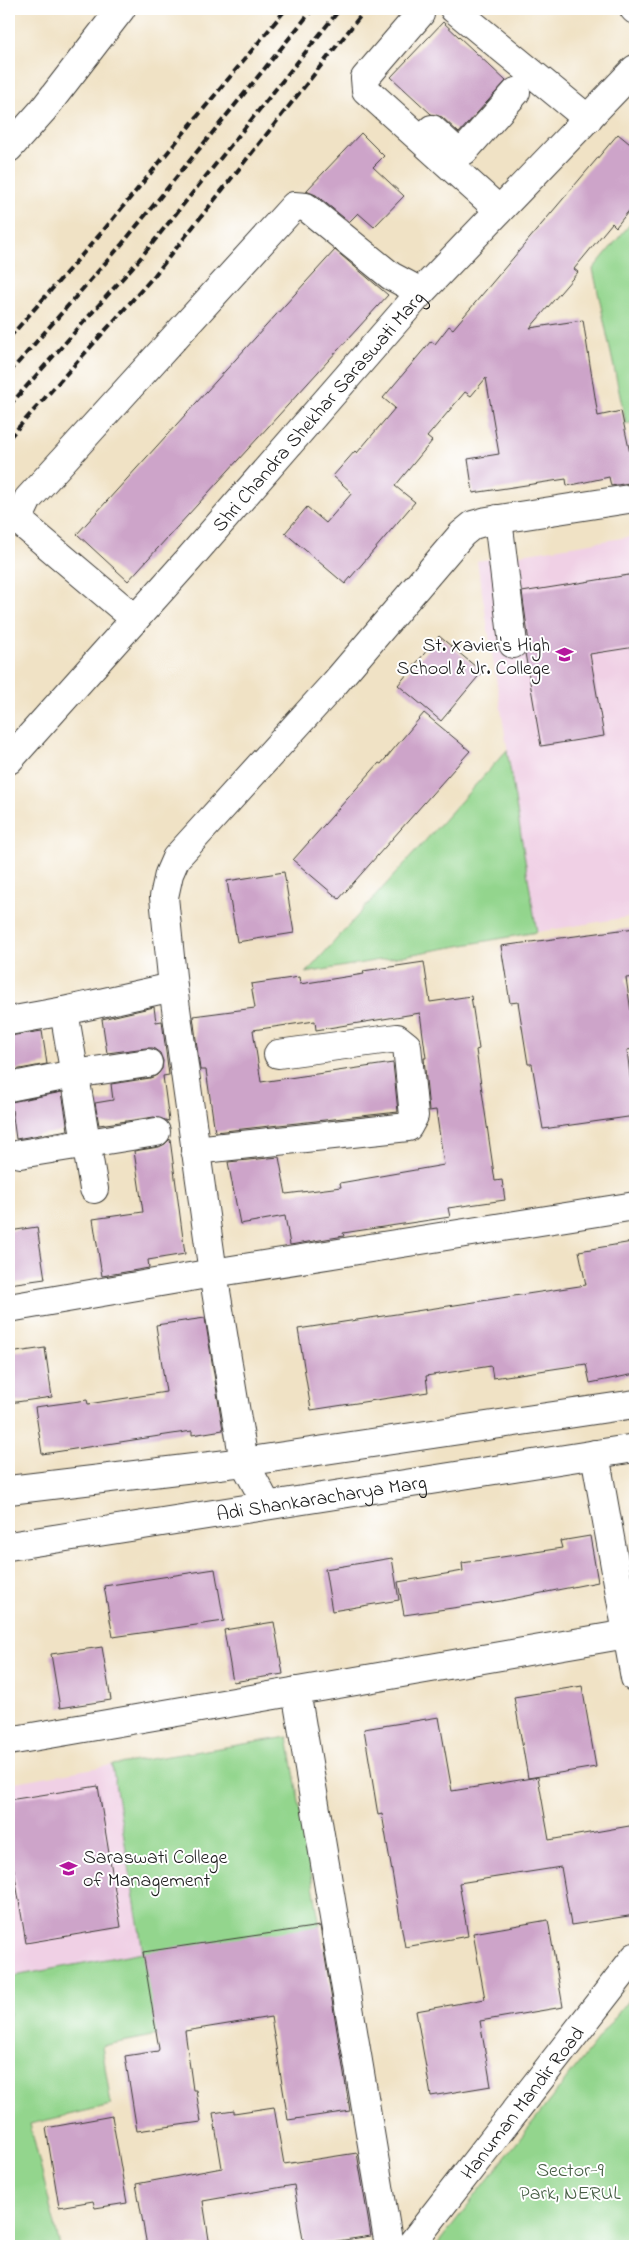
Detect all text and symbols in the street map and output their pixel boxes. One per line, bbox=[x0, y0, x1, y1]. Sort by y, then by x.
street label: Shri Chandra Shekhar Saraswati Marg bbox=[206, 285, 433, 540]
place label: St. Xavier's High School & Jr. College bbox=[397, 632, 550, 685]
school or university icon: St. Xavier's High School & Jr. College bbox=[554, 645, 574, 665]
street label: Adi Shankaracharya Marg bbox=[214, 1469, 429, 1530]
place label: Saraswati College of Management bbox=[83, 1844, 228, 1897]
school or university icon: Saraswati College of Management bbox=[59, 1858, 79, 1878]
street label: Hanuman Mandir Road bbox=[455, 2021, 593, 2187]
park label: Sector-9 Park, NERUL bbox=[519, 2157, 621, 2209]

